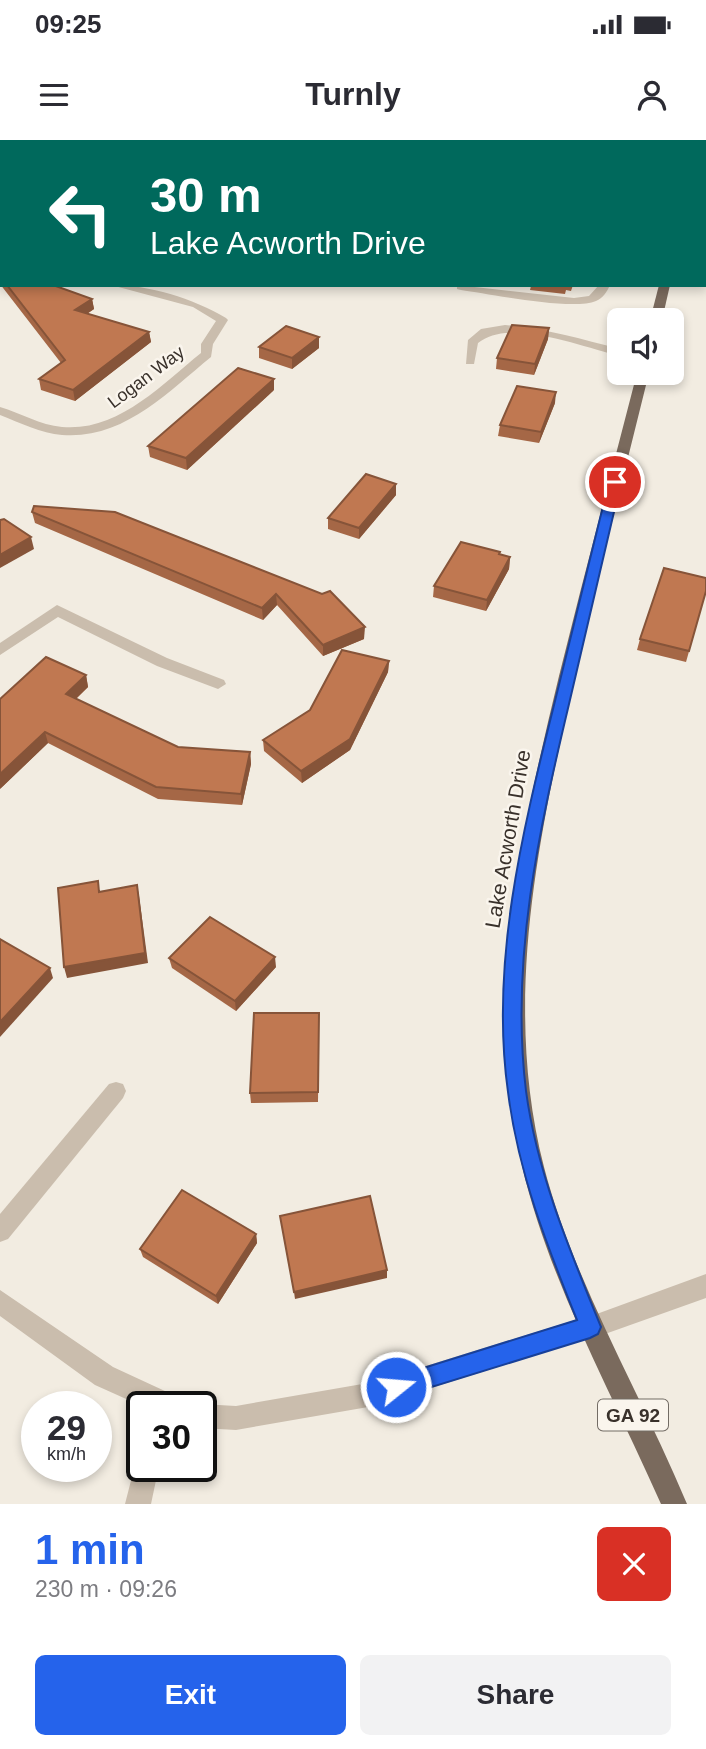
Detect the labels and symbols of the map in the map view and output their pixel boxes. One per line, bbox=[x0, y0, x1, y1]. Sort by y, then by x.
street label: Logan Way bbox=[104, 342, 188, 412]
pin bbox=[585, 452, 645, 512]
street label: Lake Acworth Drive bbox=[480, 748, 535, 930]
position arrow bbox=[359, 1350, 433, 1424]
speed limit sign: 30 bbox=[126, 1391, 217, 1482]
road number: GA 92 bbox=[598, 1400, 668, 1430]

